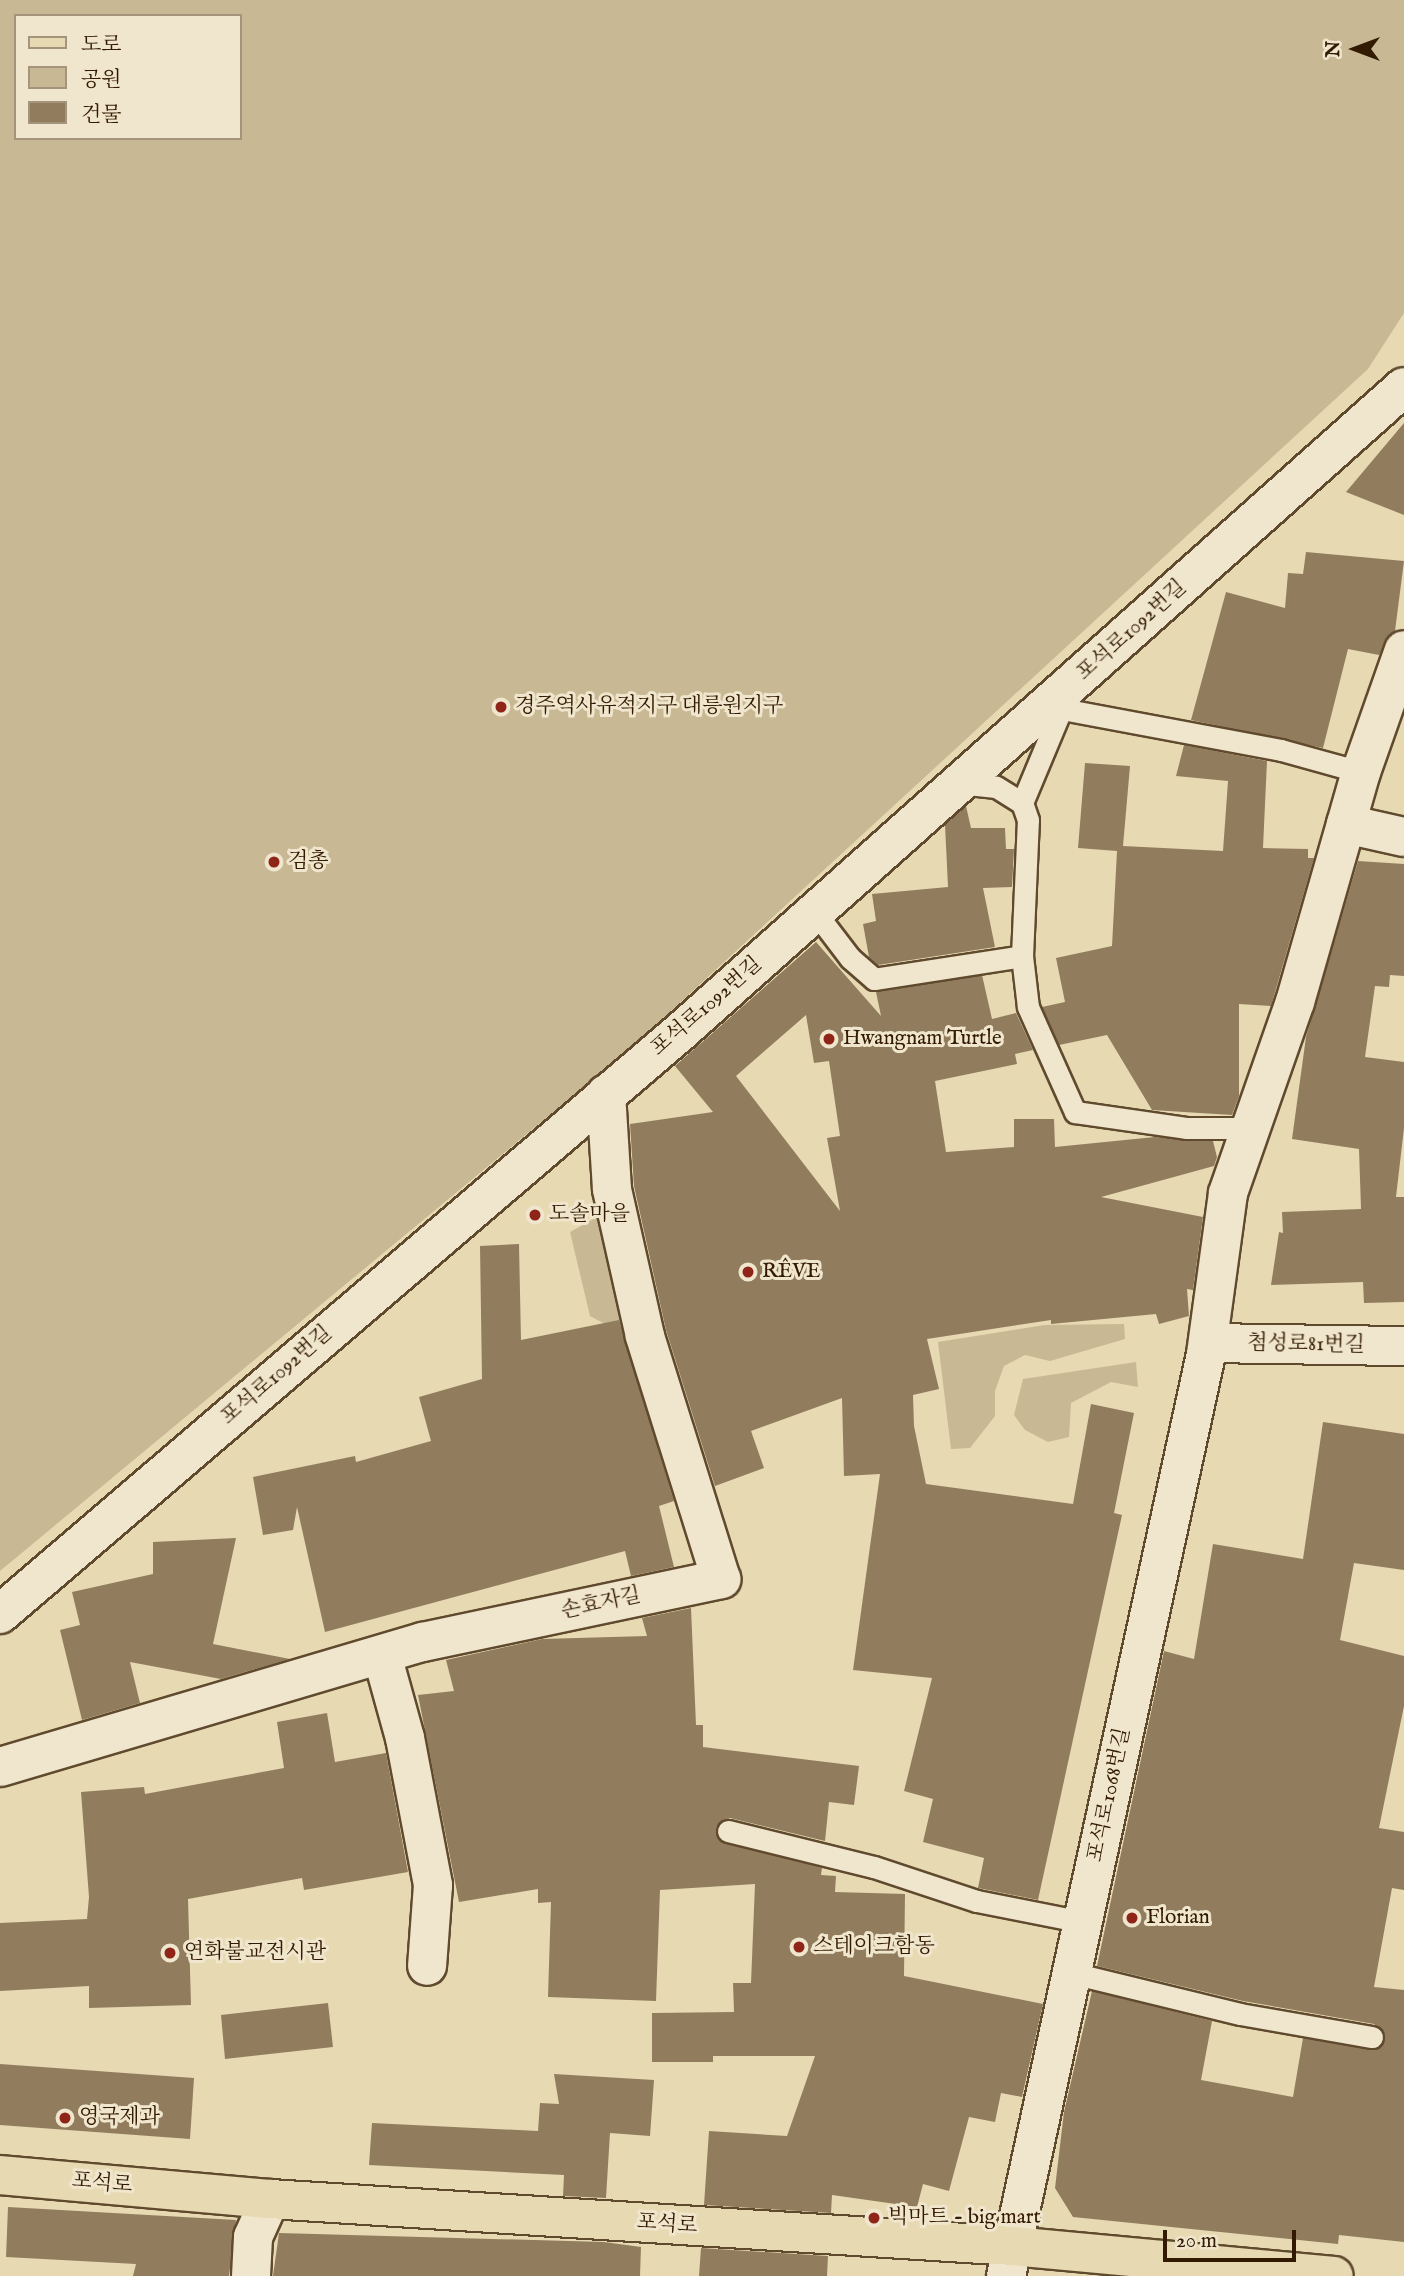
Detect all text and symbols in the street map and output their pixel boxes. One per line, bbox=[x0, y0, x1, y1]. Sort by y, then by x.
legend bbox=[14, 14, 242, 140]
north arrow bbox=[1320, 14, 1390, 84]
text: 도로 bbox=[81, 32, 122, 59]
text: N bbox=[1322, 41, 1346, 57]
text: 공원 bbox=[81, 67, 122, 94]
text: 건물 bbox=[81, 102, 122, 129]
street label: 포석로1092번길 bbox=[1072, 575, 1192, 687]
place label: 경주역사유적지구 대릉원지구 bbox=[515, 694, 783, 720]
marker: 경주역사유적지구 대릉원지구 bbox=[493, 699, 509, 715]
place label: 검총 bbox=[288, 849, 329, 875]
marker: 검총 bbox=[266, 854, 282, 870]
street label: 포석로1092번길 bbox=[646, 952, 768, 1062]
place label: Hwangnam Turtle bbox=[843, 1026, 1002, 1052]
marker: Hwangnam Turtle bbox=[821, 1031, 837, 1047]
place label: 도솔마을 bbox=[549, 1202, 630, 1228]
marker: 도솔마을 bbox=[527, 1207, 543, 1223]
place label: RÊVE bbox=[762, 1259, 821, 1285]
marker: RÊVE bbox=[740, 1264, 756, 1280]
street label: 포석로1092번길 bbox=[216, 1321, 338, 1431]
street label: 첨성로81번길 bbox=[1247, 1331, 1365, 1359]
street label: 손효자길 bbox=[559, 1583, 643, 1625]
street label: 포석로1068번길 bbox=[1083, 1726, 1137, 1864]
place label: Florian bbox=[1146, 1905, 1210, 1931]
marker: Florian bbox=[1124, 1910, 1140, 1926]
place label: 스테이크함동 bbox=[813, 1934, 935, 1960]
marker: 스테이크함동 bbox=[791, 1939, 807, 1955]
place label: 연화불교전시관 bbox=[184, 1940, 326, 1966]
marker: 연화불교전시관 bbox=[162, 1945, 178, 1961]
place label: 영국제과 bbox=[79, 2105, 160, 2131]
marker: 영국제과 bbox=[57, 2110, 73, 2126]
street label: 포석로 bbox=[71, 2169, 133, 2199]
place label: 빅마트 - big mart bbox=[888, 2205, 1041, 2231]
street label: 포석로 bbox=[636, 2210, 698, 2240]
marker: 빅마트 - big mart bbox=[866, 2210, 882, 2226]
scale bar bbox=[1166, 2216, 1299, 2260]
text: 20 m bbox=[1176, 2228, 1217, 2255]

